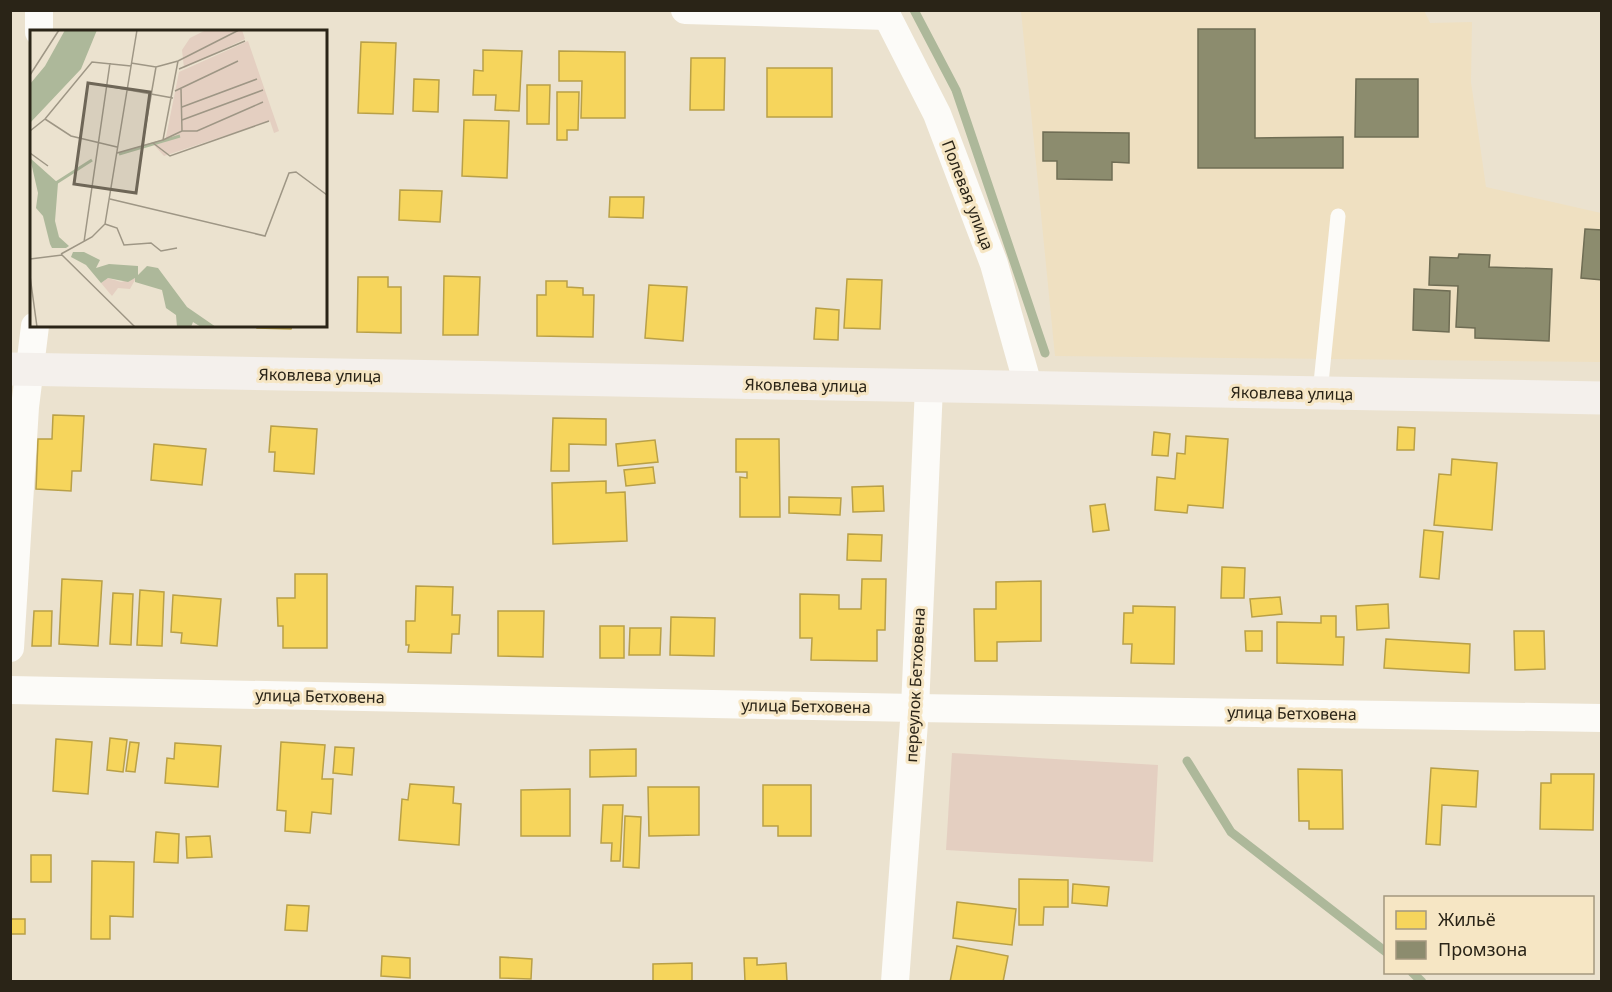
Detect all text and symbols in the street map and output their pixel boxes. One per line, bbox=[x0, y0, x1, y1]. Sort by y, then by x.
inset map bbox=[30, 30, 327, 327]
street label: Полевая улица bbox=[937, 137, 999, 253]
street label: Яковлева улица bbox=[259, 363, 381, 387]
street label: Яковлева улица bbox=[745, 373, 867, 397]
street label: Яковлева улица bbox=[1231, 381, 1353, 405]
street label: переулок Бетховена bbox=[900, 607, 930, 763]
street label: улица Бетховена bbox=[255, 684, 385, 708]
street label: улица Бетховена bbox=[741, 694, 871, 718]
street label: улица Бетховена bbox=[1227, 701, 1357, 725]
legend bbox=[1384, 896, 1594, 974]
text: Жильё bbox=[1438, 907, 1496, 931]
text: Промзона bbox=[1438, 937, 1527, 961]

